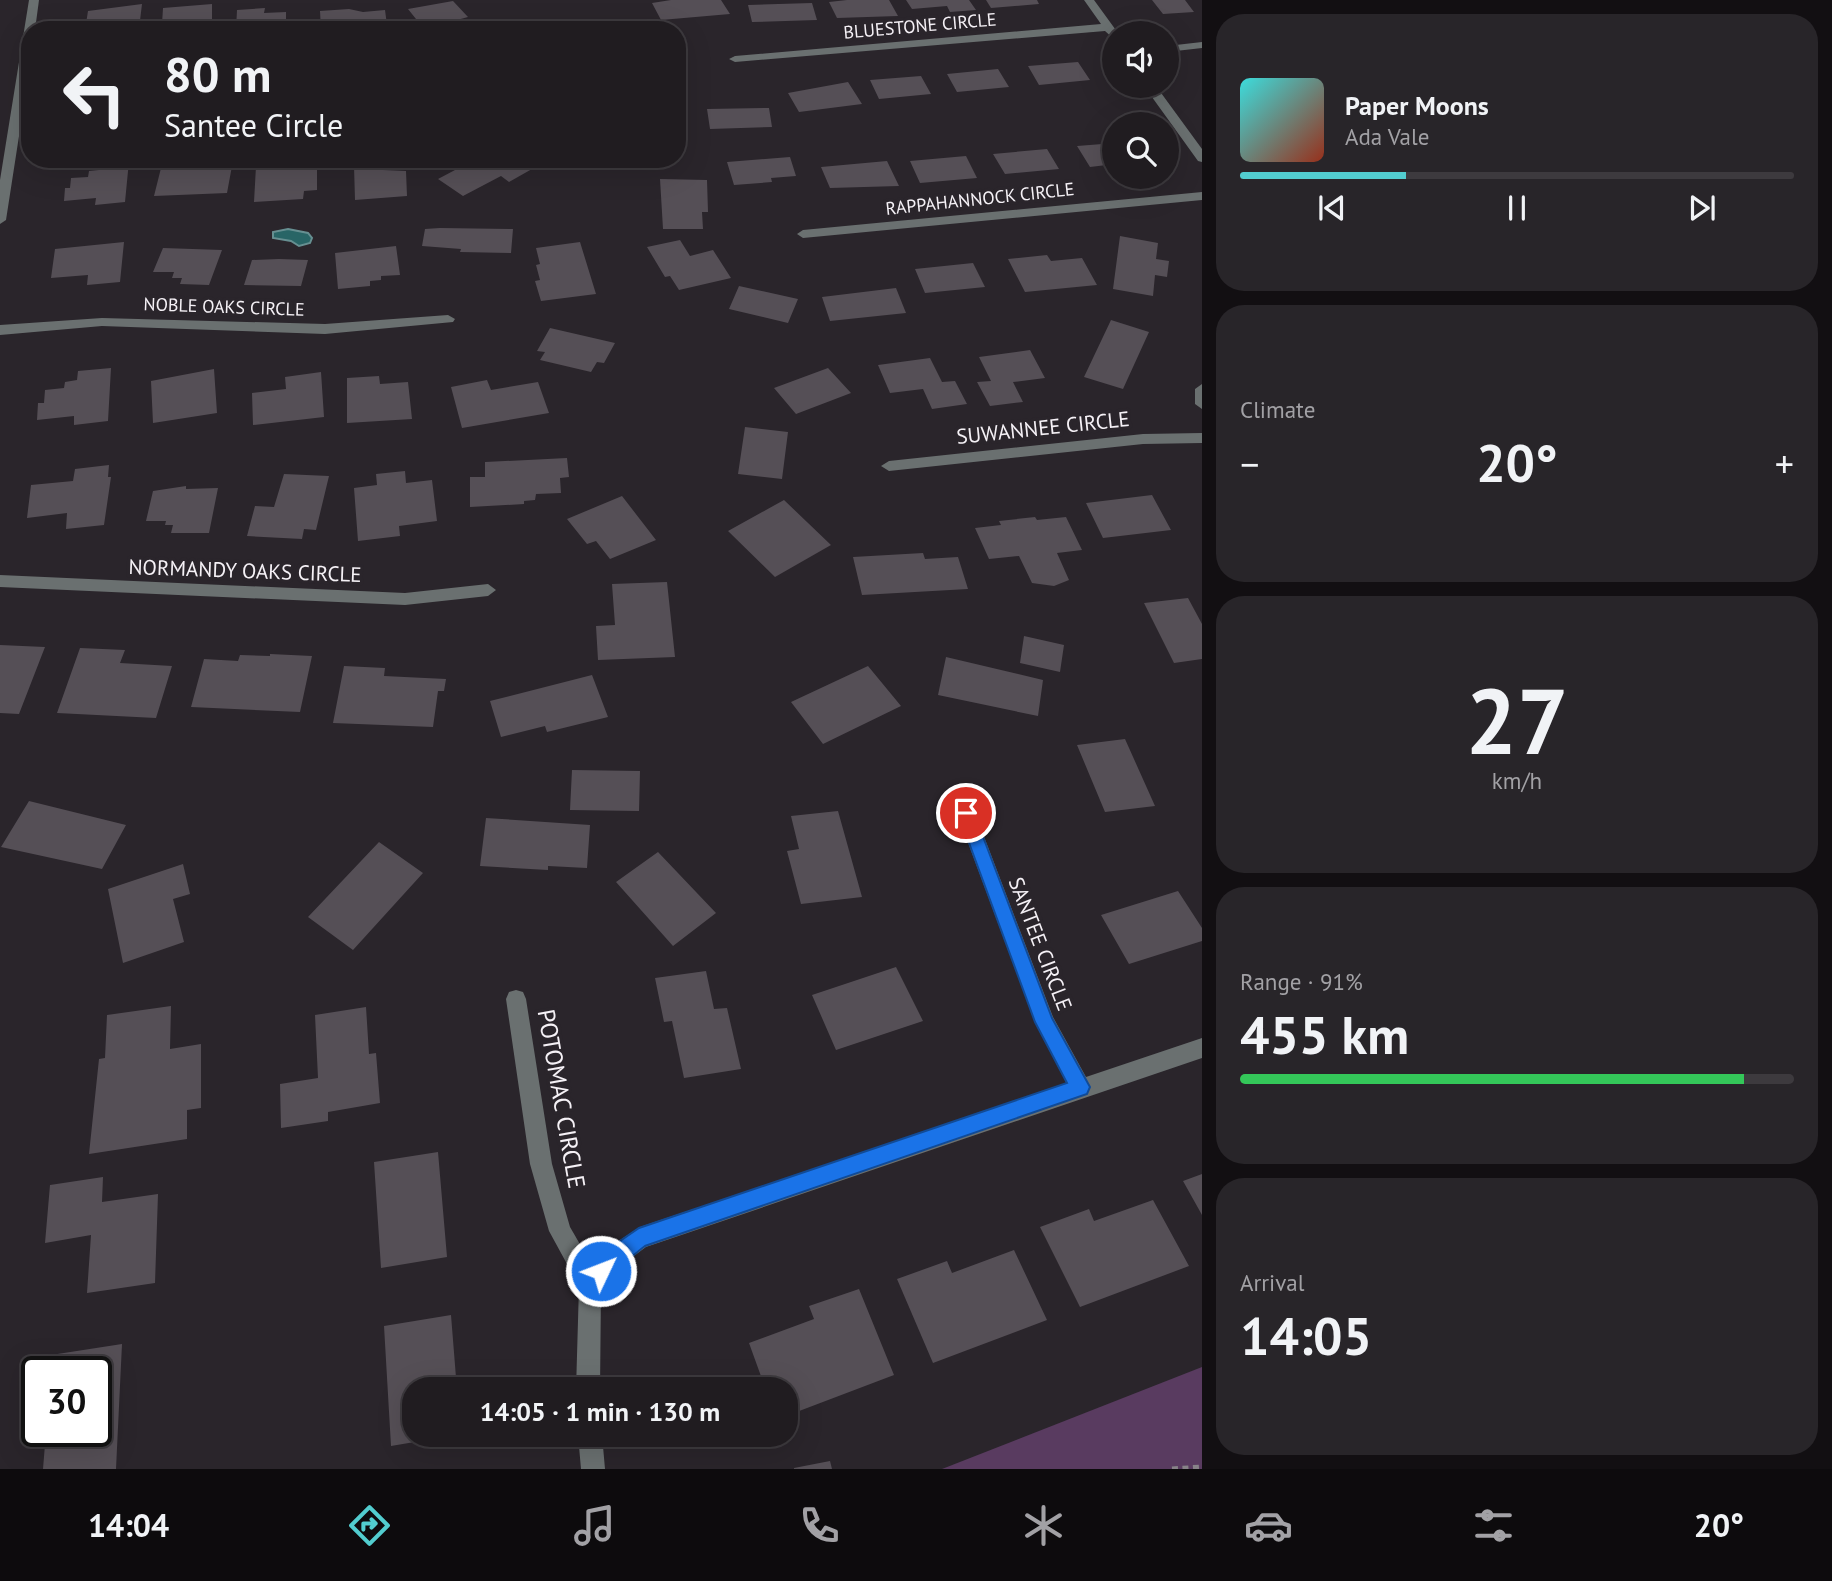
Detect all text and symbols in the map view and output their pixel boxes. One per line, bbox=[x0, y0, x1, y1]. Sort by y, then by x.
street label: BLUESTONE CIRCLE bbox=[843, 7, 997, 44]
map controls bbox=[1102, 21, 1179, 189]
button: sound bbox=[1102, 21, 1179, 98]
text: 80 m bbox=[164, 42, 271, 106]
icon: left bbox=[49, 49, 140, 140]
text: Paper Moons bbox=[1345, 89, 1489, 122]
text: Santee Circle bbox=[164, 104, 343, 146]
button: search bbox=[1102, 112, 1179, 189]
text: Ada Vale bbox=[1345, 122, 1429, 151]
street label: RAPPAHANNOCK CIRCLE bbox=[884, 177, 1075, 220]
icon: previous bbox=[1313, 189, 1351, 227]
icon: pause bbox=[1498, 189, 1536, 227]
icon: next bbox=[1683, 189, 1721, 227]
street label: NOBLE OAKS CIRCLE bbox=[143, 292, 305, 321]
text: Climate bbox=[1240, 395, 1315, 424]
street label: SUWANNEE CIRCLE bbox=[955, 405, 1131, 450]
text: 20° bbox=[1476, 429, 1558, 496]
text: − bbox=[1240, 439, 1259, 488]
text: + bbox=[1775, 439, 1794, 488]
street label: NORMANDY OAKS CIRCLE bbox=[128, 553, 362, 588]
text: 27 bbox=[1465, 661, 1569, 779]
text: km/h bbox=[1492, 766, 1542, 795]
pin bbox=[936, 783, 996, 843]
icon: arrive bbox=[947, 794, 985, 832]
street label: SANTEE CIRCLE bbox=[1003, 873, 1078, 1015]
text: Range · 91% bbox=[1240, 967, 1363, 996]
text: 455 km bbox=[1240, 1001, 1409, 1068]
street label: POTOMAC CIRCLE bbox=[530, 1007, 593, 1191]
position arrow bbox=[564, 1234, 638, 1308]
text: Arrival bbox=[1240, 1268, 1304, 1297]
text: 14:05 bbox=[1240, 1302, 1372, 1369]
speed limit sign: 30 bbox=[21, 1356, 112, 1447]
text: 14:05 · 1 min · 130 m bbox=[480, 1395, 720, 1428]
icon: directions bbox=[345, 1501, 394, 1550]
icon: music bbox=[570, 1501, 619, 1550]
icon: phone bbox=[795, 1501, 844, 1550]
icon: climate bbox=[1019, 1501, 1068, 1550]
icon: car bbox=[1244, 1501, 1293, 1550]
icon: filters bbox=[1469, 1501, 1518, 1550]
text: 14:04 bbox=[88, 1504, 169, 1546]
text: 20° bbox=[1694, 1504, 1744, 1546]

